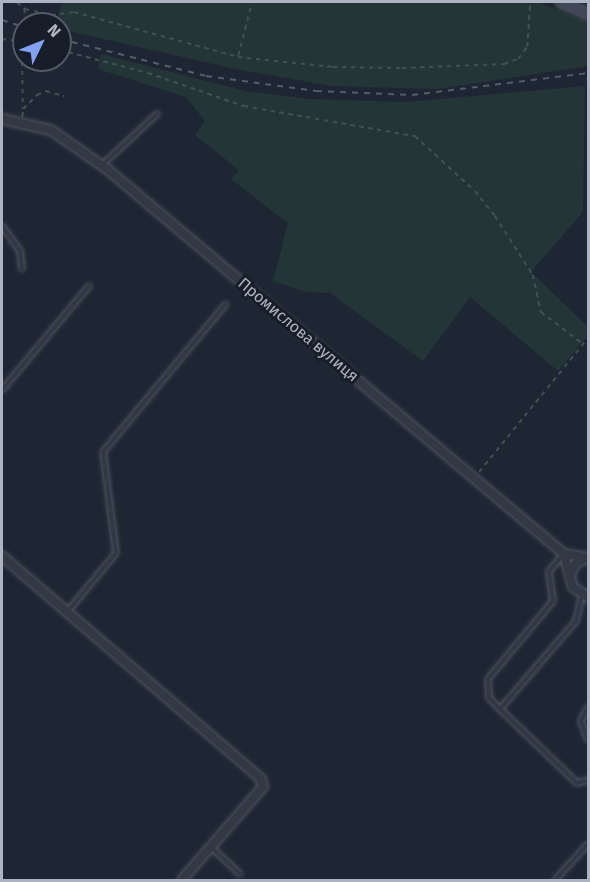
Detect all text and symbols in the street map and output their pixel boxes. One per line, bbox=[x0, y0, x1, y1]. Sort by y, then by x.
north arrow bbox=[12, 12, 72, 72]
text: N bbox=[43, 20, 65, 41]
street label: Промислова вулиця bbox=[234, 274, 362, 386]

